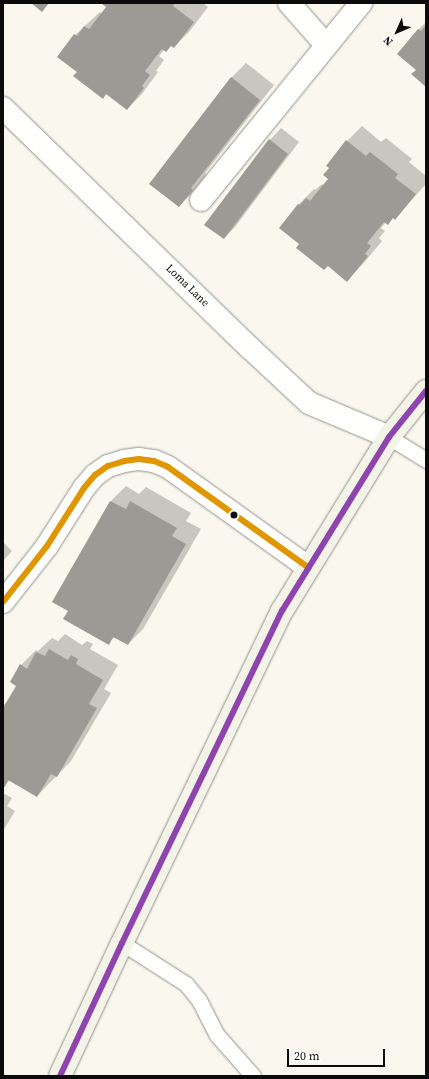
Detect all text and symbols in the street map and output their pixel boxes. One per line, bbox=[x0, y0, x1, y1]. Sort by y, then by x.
north arrow bbox=[377, 12, 417, 52]
text: N bbox=[380, 33, 396, 49]
street label: Loma Lane bbox=[163, 262, 211, 310]
unlabelled marker bbox=[229, 510, 239, 520]
scale bar bbox=[289, 1041, 387, 1067]
text: 20 m bbox=[294, 1048, 320, 1064]

